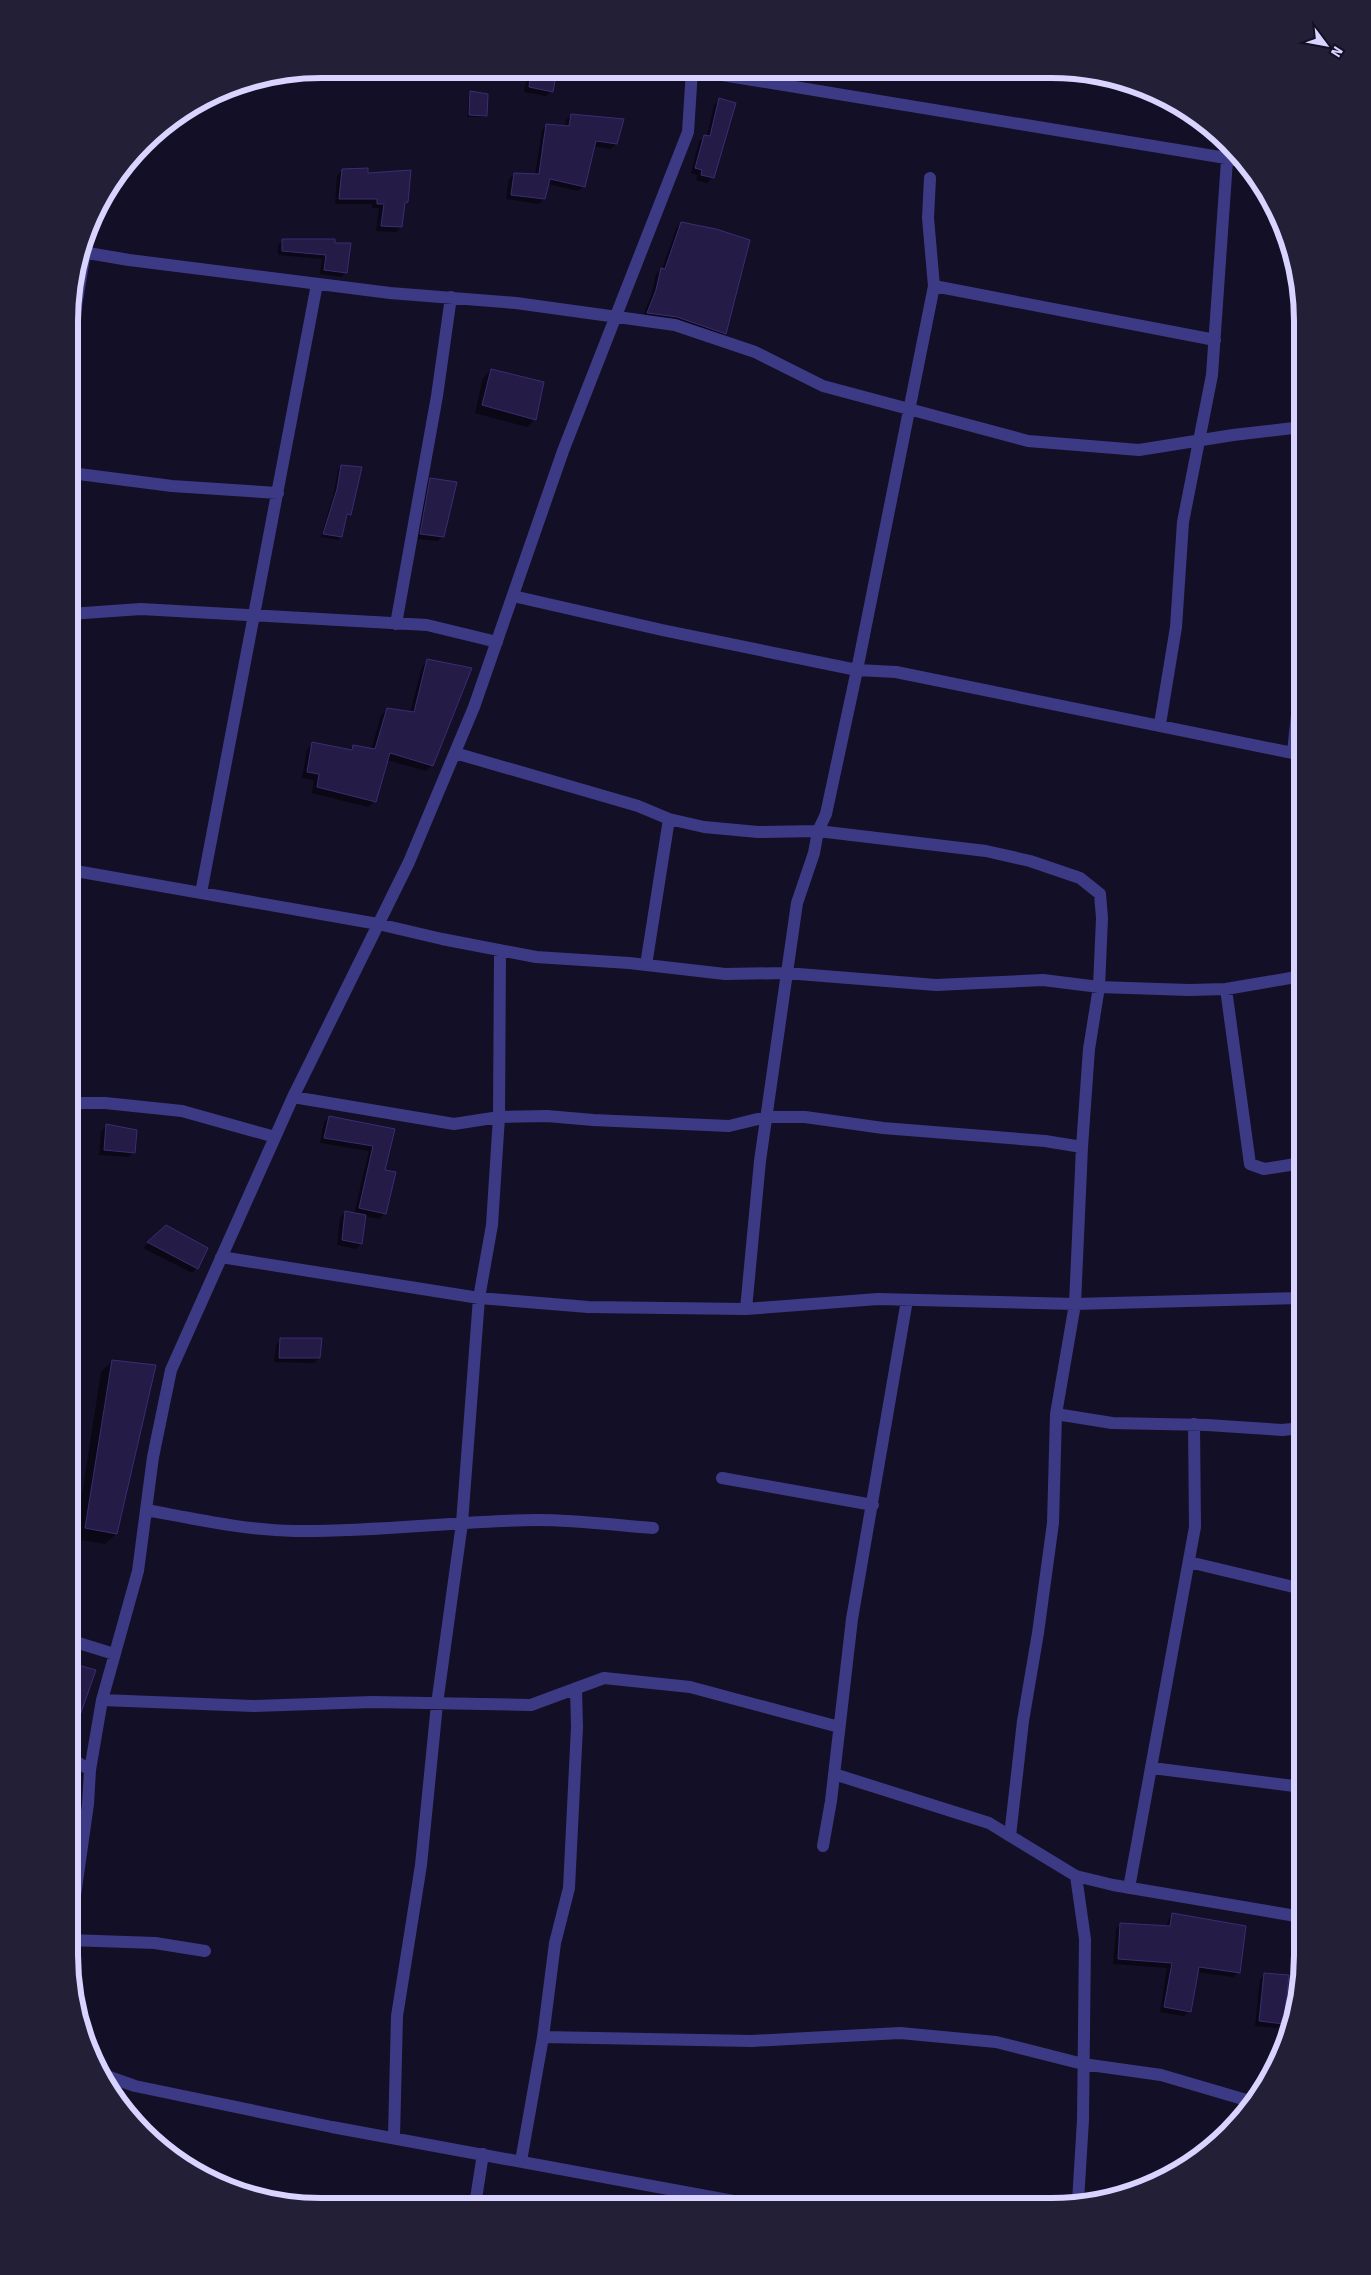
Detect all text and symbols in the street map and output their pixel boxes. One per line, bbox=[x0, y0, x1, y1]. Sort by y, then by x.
north arrow bbox=[1301, 20, 1351, 70]
text: N bbox=[1327, 43, 1346, 60]

